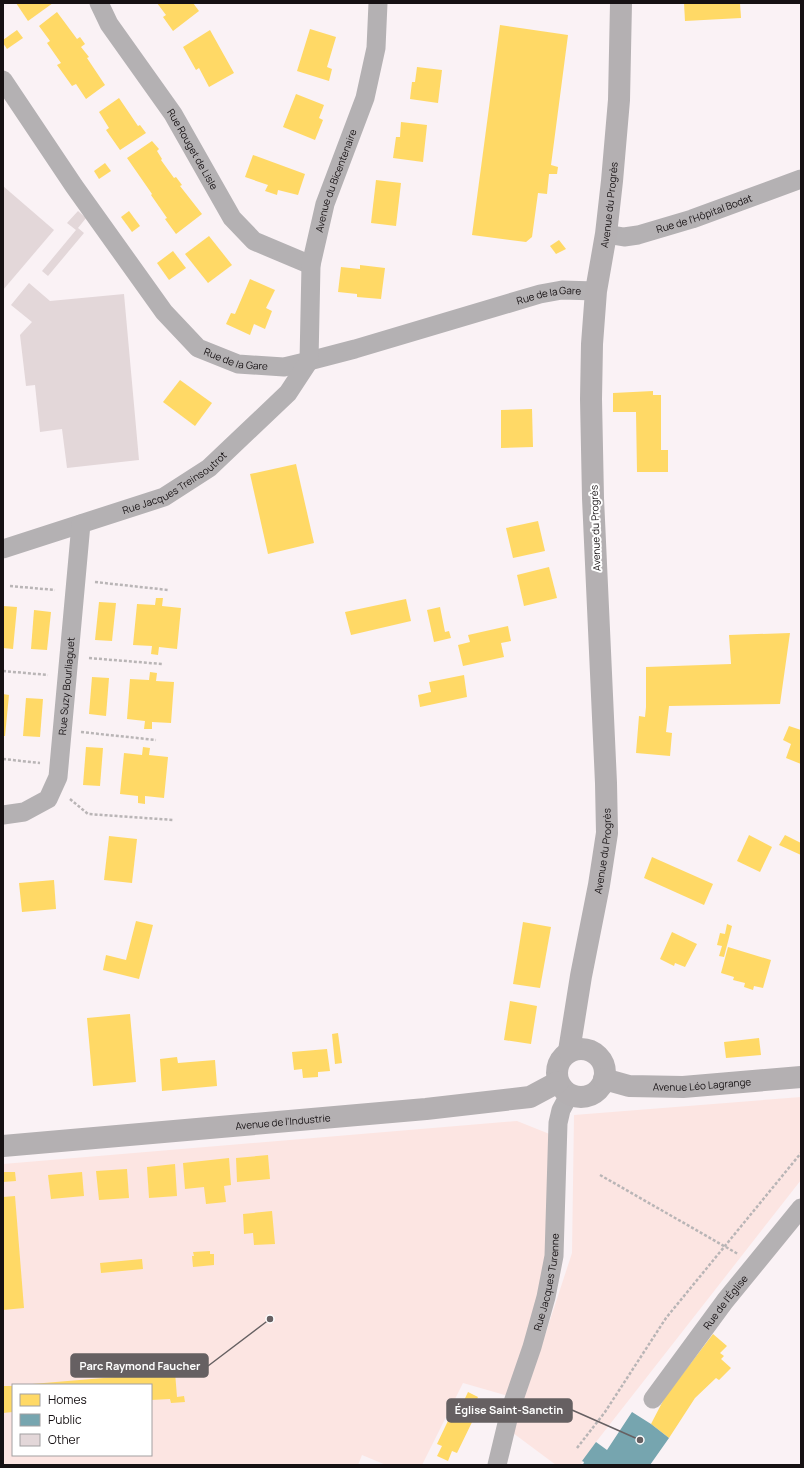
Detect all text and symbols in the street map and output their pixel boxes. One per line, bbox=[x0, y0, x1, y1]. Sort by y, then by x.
street label: Rue Rouget de Lisle bbox=[164, 106, 221, 192]
street label: Avenue du Bicentenaire bbox=[312, 127, 360, 234]
street label: Avenue du Progrès bbox=[597, 161, 621, 249]
street label: Rue de l'Hôpital Bodat bbox=[654, 191, 754, 236]
street label: Rue de la Gare bbox=[515, 283, 582, 308]
street label: Rue de la Gare bbox=[202, 344, 268, 373]
street label: Rue Jacques Treinsoutrot bbox=[120, 448, 229, 517]
street label: Avenue du Progrès bbox=[587, 485, 603, 571]
street label: Rue Suzy Bourliaguet bbox=[55, 636, 78, 736]
street label: Avenue du Progrès bbox=[590, 808, 614, 895]
street label: Avenue Léo Lagrange bbox=[653, 1074, 752, 1094]
street label: Avenue de l'Industrie bbox=[235, 1110, 331, 1133]
street label: Rue Jacques Turenne bbox=[530, 1233, 562, 1332]
street label: Rue de l'Église bbox=[700, 1272, 751, 1332]
callout: Parc Raymond Faucher bbox=[71, 1354, 208, 1377]
text: Parc Raymond Faucher bbox=[80, 1358, 201, 1373]
legend bbox=[12, 1384, 152, 1456]
text: Homes bbox=[48, 1391, 87, 1408]
callout: Église Saint-Sanctin bbox=[447, 1399, 572, 1422]
text: Église Saint-Sanctin bbox=[455, 1402, 563, 1417]
text: Public bbox=[48, 1411, 82, 1428]
text: Other bbox=[48, 1431, 81, 1448]

